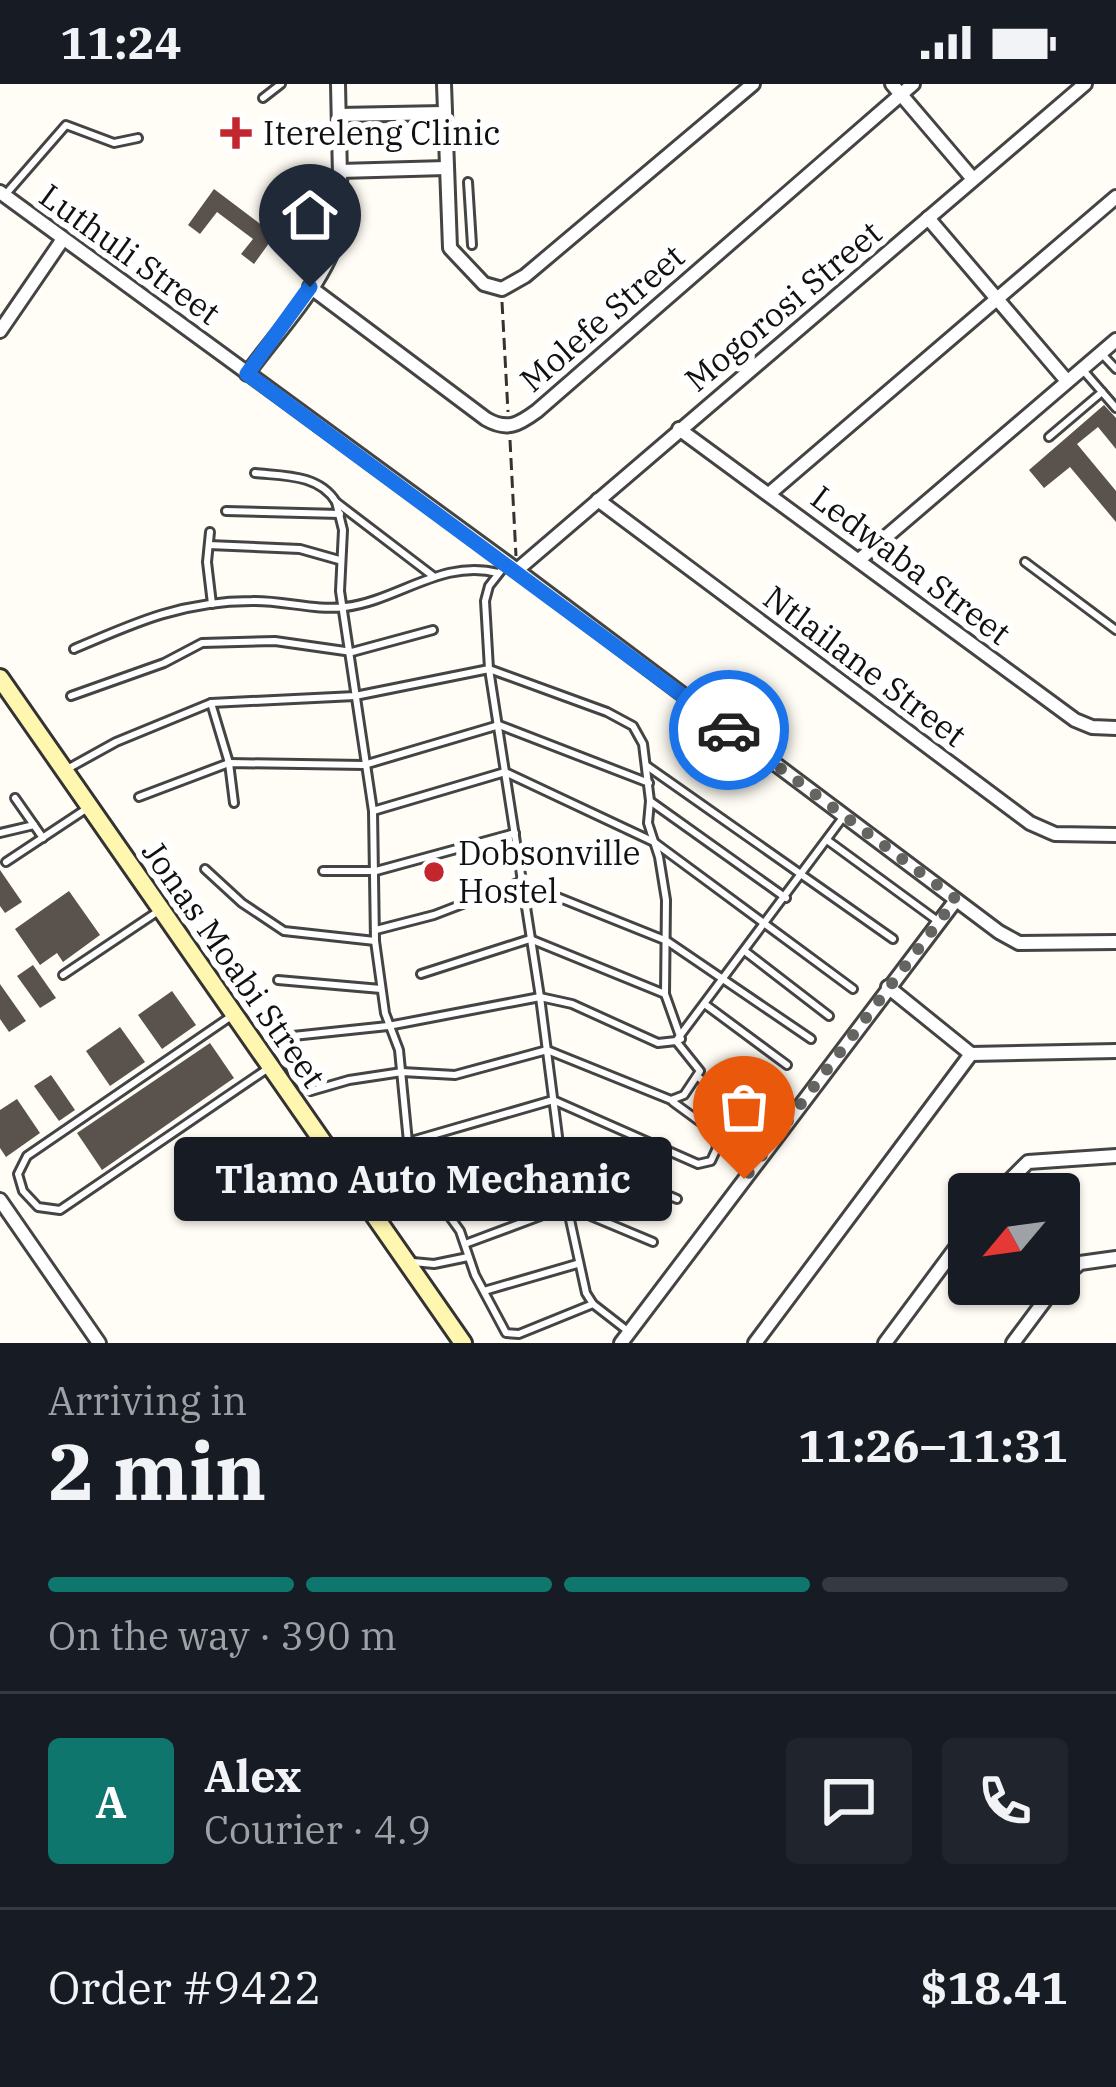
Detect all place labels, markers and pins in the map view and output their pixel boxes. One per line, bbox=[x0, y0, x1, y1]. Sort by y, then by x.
place label: Itereleng Clinic bbox=[263, 111, 501, 154]
marker: Itereleng Clinic bbox=[220, 117, 252, 149]
pin bbox=[259, 164, 361, 287]
place label: Dobsonville Hostel bbox=[458, 831, 641, 912]
marker: Dobsonville Hostel bbox=[421, 859, 447, 885]
pin bbox=[693, 1056, 795, 1179]
callout: Tlamo Auto Mechanic bbox=[174, 1137, 672, 1221]

